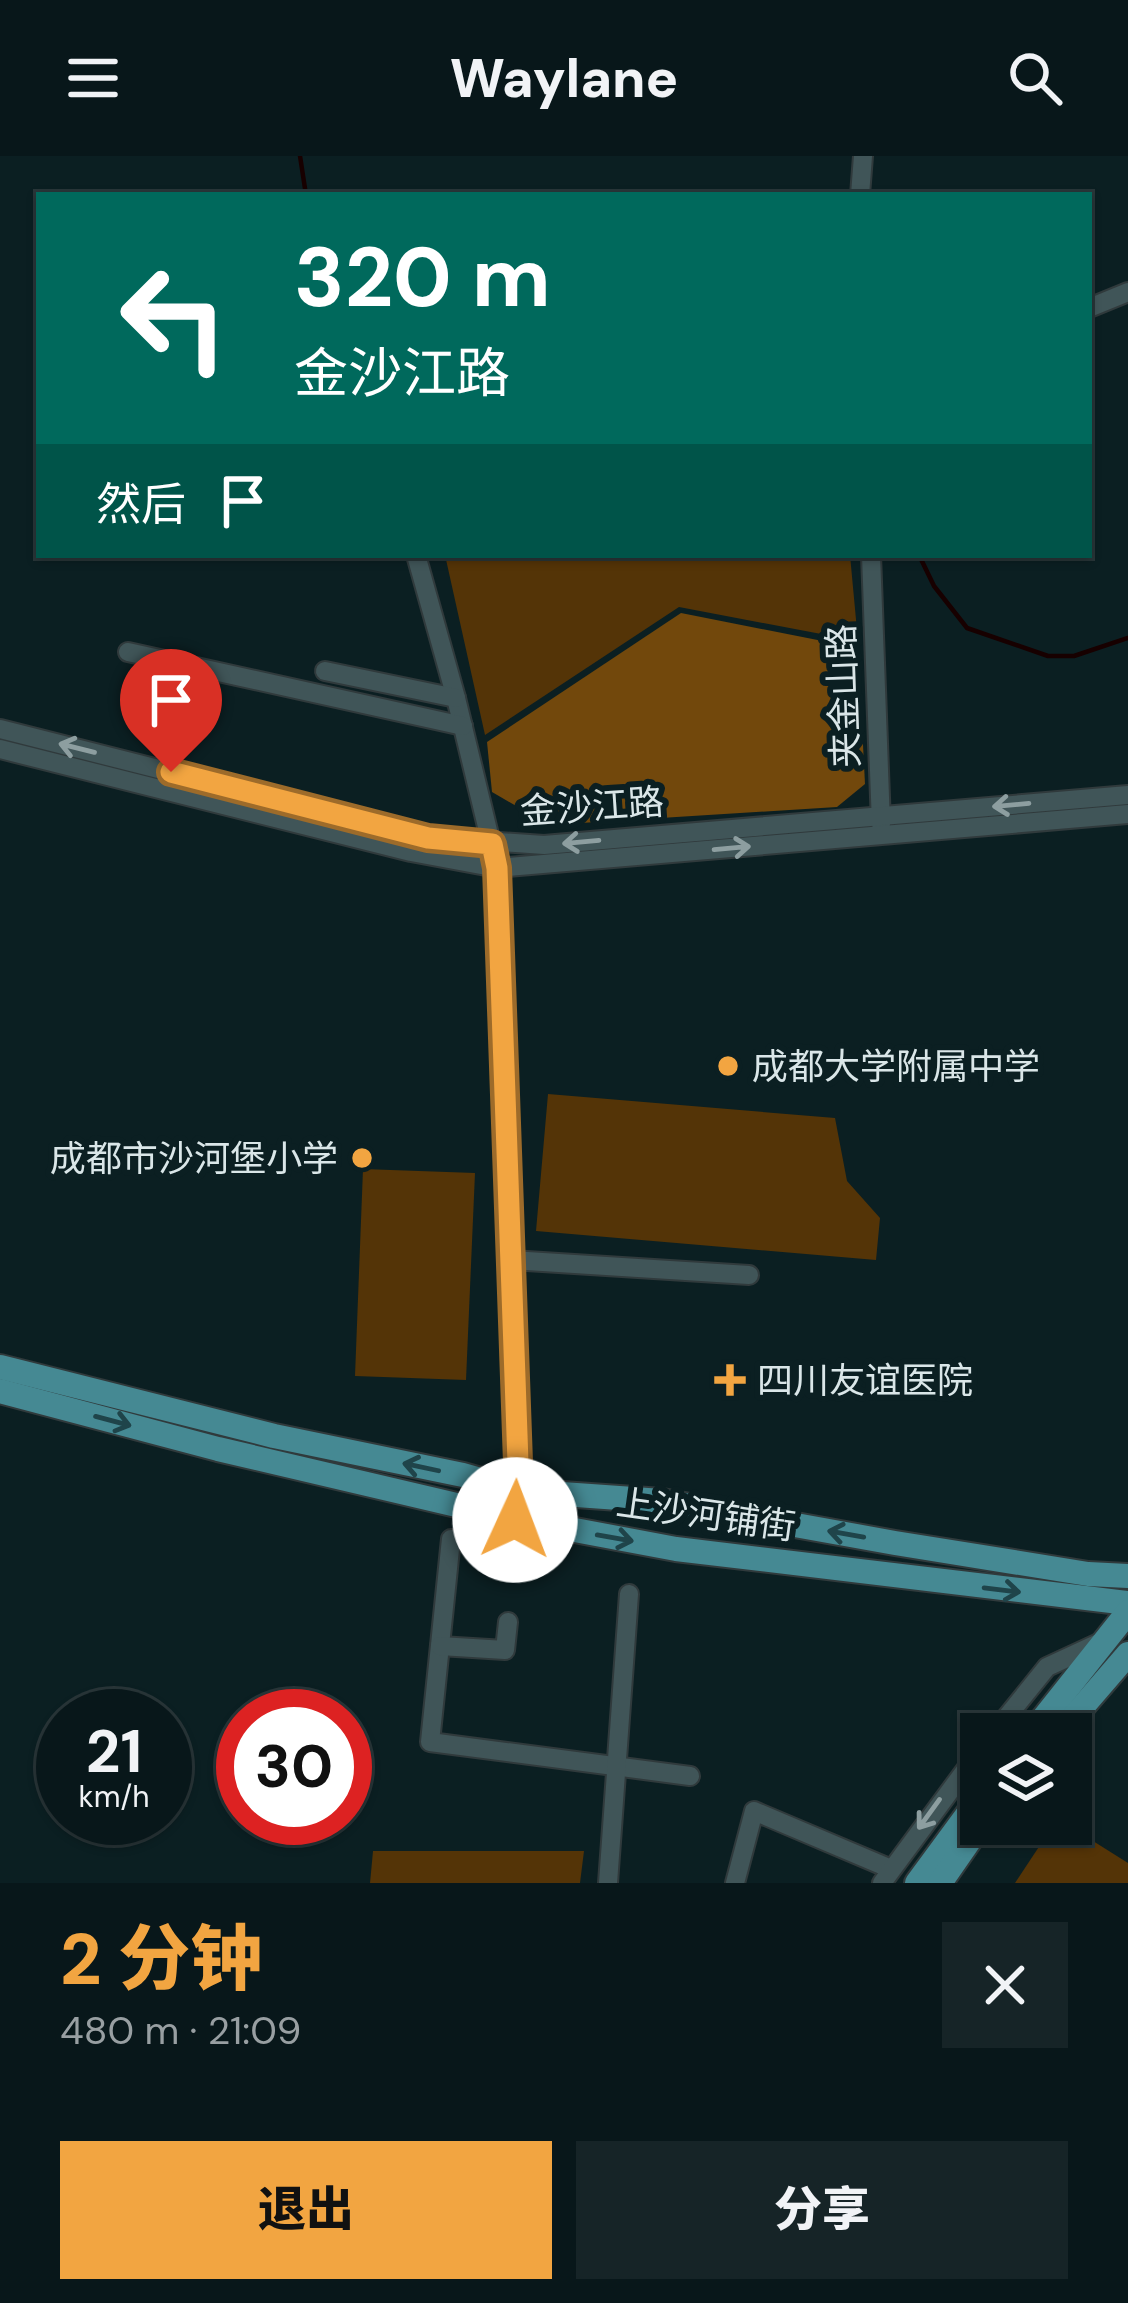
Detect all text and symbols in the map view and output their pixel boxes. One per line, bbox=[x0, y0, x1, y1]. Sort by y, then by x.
text: Waylane bbox=[450, 43, 678, 114]
icon: menu bbox=[60, 45, 126, 111]
icon: search bbox=[1002, 45, 1068, 111]
text: 320 m bbox=[294, 223, 551, 332]
icon: left bbox=[96, 240, 252, 396]
text: 金沙江路 bbox=[294, 338, 510, 409]
icon: arrive bbox=[210, 468, 276, 534]
text: 然后 bbox=[96, 475, 186, 534]
street label: 夹金山路 bbox=[818, 623, 869, 769]
pin bbox=[120, 649, 222, 772]
icon: arrive bbox=[138, 667, 204, 733]
one-way arrow bbox=[58, 736, 96, 758]
street label: 金沙江路 bbox=[519, 778, 666, 835]
one-way arrow bbox=[993, 794, 1032, 817]
one-way arrow bbox=[562, 831, 601, 854]
one-way arrow bbox=[712, 836, 751, 859]
place label: 成都大学附属中学 bbox=[752, 1043, 1040, 1090]
marker: 成都大学附属中学 bbox=[715, 1053, 741, 1079]
place label: 成都市沙河堡小学 bbox=[50, 1135, 338, 1182]
marker: 成都市沙河堡小学 bbox=[349, 1145, 375, 1171]
place label: 四川友谊医院 bbox=[757, 1357, 973, 1404]
marker: 四川友谊医院 bbox=[714, 1364, 746, 1396]
one-way arrow bbox=[93, 1411, 131, 1433]
one-way arrow bbox=[402, 1454, 440, 1477]
position arrow bbox=[452, 1457, 578, 1583]
street label: 上沙河铺街 bbox=[614, 1479, 798, 1550]
one-way arrow bbox=[828, 1522, 867, 1545]
one-way arrow bbox=[595, 1528, 634, 1550]
one-way arrow bbox=[982, 1579, 1021, 1602]
speed limit sign: 30 bbox=[216, 1689, 372, 1845]
text: 21 bbox=[86, 1712, 142, 1791]
map controls bbox=[960, 1713, 1092, 1845]
button: layers bbox=[960, 1713, 1092, 1845]
text: km/h bbox=[79, 1777, 149, 1816]
one-way arrow bbox=[917, 1797, 943, 1830]
text: 2 分钟 bbox=[60, 1913, 262, 2006]
button: close bbox=[942, 1922, 1068, 2048]
text: 480 m · 21:09 bbox=[60, 2005, 301, 2056]
button: 退出 bbox=[60, 2141, 552, 2279]
button: 分享 bbox=[576, 2141, 1068, 2279]

